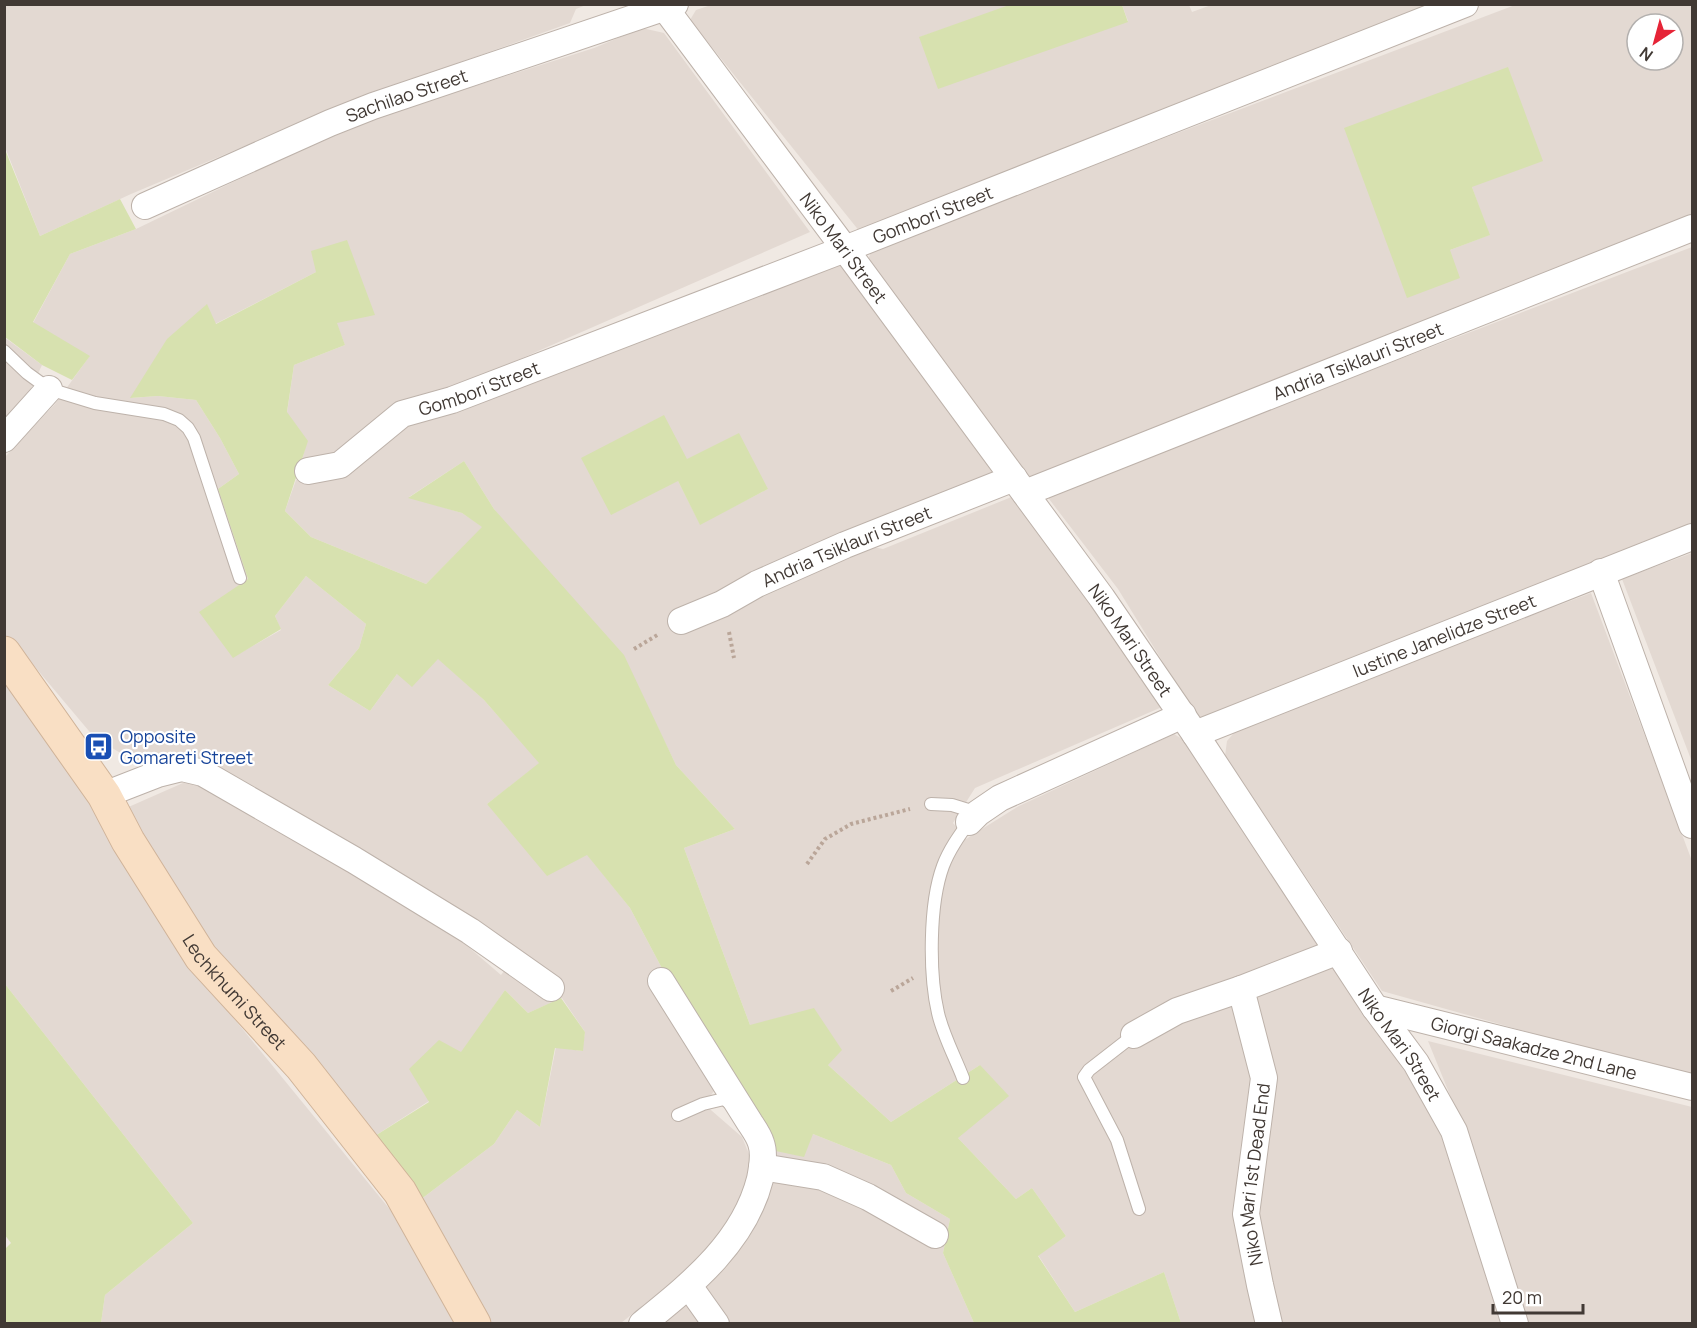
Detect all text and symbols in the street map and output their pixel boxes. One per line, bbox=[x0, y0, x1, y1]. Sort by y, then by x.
north arrow bbox=[1625, 12, 1685, 72]
text: N bbox=[1635, 42, 1657, 66]
street label: Sachilao Street bbox=[342, 63, 470, 128]
street label: Gombori Street bbox=[869, 180, 996, 249]
street label: Niko Mari Street bbox=[795, 188, 893, 308]
street label: Andria Tsiklauri Street bbox=[1269, 316, 1446, 405]
street label: Gombori Street bbox=[416, 356, 543, 421]
street label: Andria Tsiklauri Street bbox=[758, 500, 935, 592]
street label: Niko Mari Street bbox=[1083, 579, 1178, 701]
street label: Iustine Janelidze Street bbox=[1349, 588, 1539, 682]
place label: Opposite Gomareti Street bbox=[120, 724, 253, 769]
bus stop icon: Opposite Gomareti Street bbox=[83, 730, 115, 762]
street label: Lechkhumi Street bbox=[178, 929, 292, 1055]
street label: Niko Mari Street bbox=[1353, 983, 1447, 1105]
street label: Giorgi Saakadze 2nd Lane bbox=[1429, 1010, 1640, 1085]
street label: Niko Mari 1st Dead End bbox=[1234, 1082, 1275, 1268]
scale bar bbox=[1493, 1277, 1583, 1315]
text: 20 m bbox=[1502, 1285, 1542, 1309]

